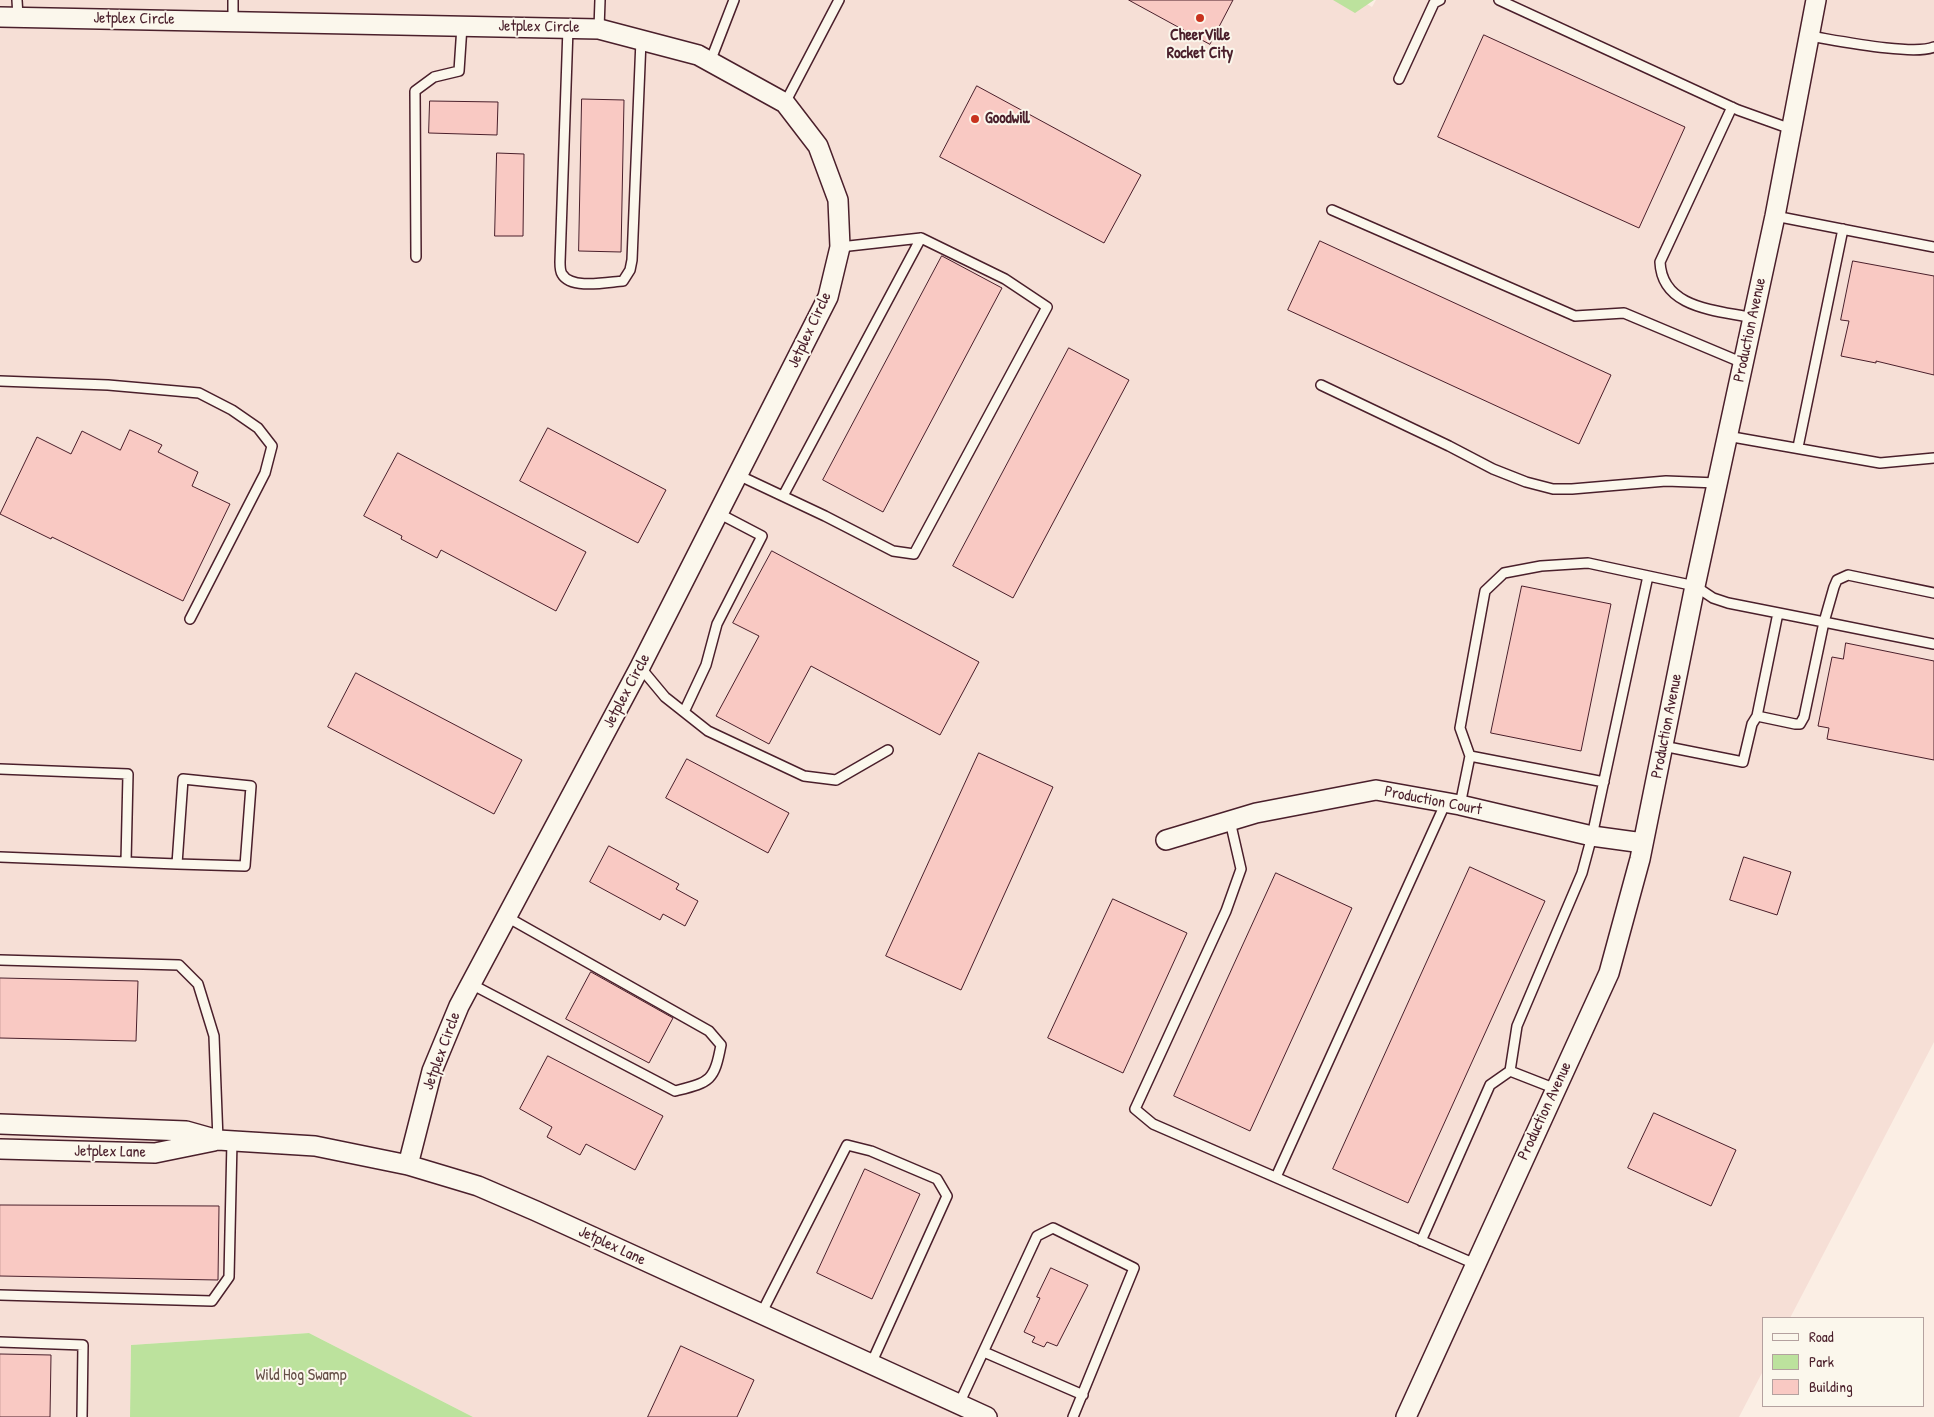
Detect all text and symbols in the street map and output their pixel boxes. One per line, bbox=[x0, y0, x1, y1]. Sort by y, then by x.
street label: Jetplex Circle bbox=[93, 9, 175, 29]
marker: CheerVille Rocket City bbox=[1194, 12, 1206, 24]
street label: Jetplex Circle bbox=[498, 17, 580, 37]
place label: CheerVille Rocket City bbox=[1167, 26, 1233, 64]
place label: Goodwill bbox=[985, 109, 1030, 129]
marker: Goodwill bbox=[969, 113, 981, 125]
street label: Production Avenue bbox=[1730, 276, 1770, 384]
street label: Jetplex Circle bbox=[784, 289, 836, 371]
street label: Jetplex Circle bbox=[599, 651, 655, 731]
street label: Production Avenue bbox=[1647, 672, 1687, 780]
street label: Production Court bbox=[1383, 782, 1483, 820]
street label: Jetplex Circle bbox=[419, 1009, 465, 1093]
street label: Production Avenue bbox=[1514, 1059, 1576, 1163]
street label: Jetplex Lane bbox=[74, 1142, 146, 1162]
street label: Jetplex Lane bbox=[575, 1222, 649, 1270]
legend bbox=[1762, 1317, 1924, 1407]
text: Road bbox=[1809, 1326, 1834, 1347]
text: Park bbox=[1809, 1351, 1834, 1372]
park label: Wild Hog Swamp bbox=[255, 1366, 347, 1386]
text: Building bbox=[1809, 1376, 1853, 1397]

